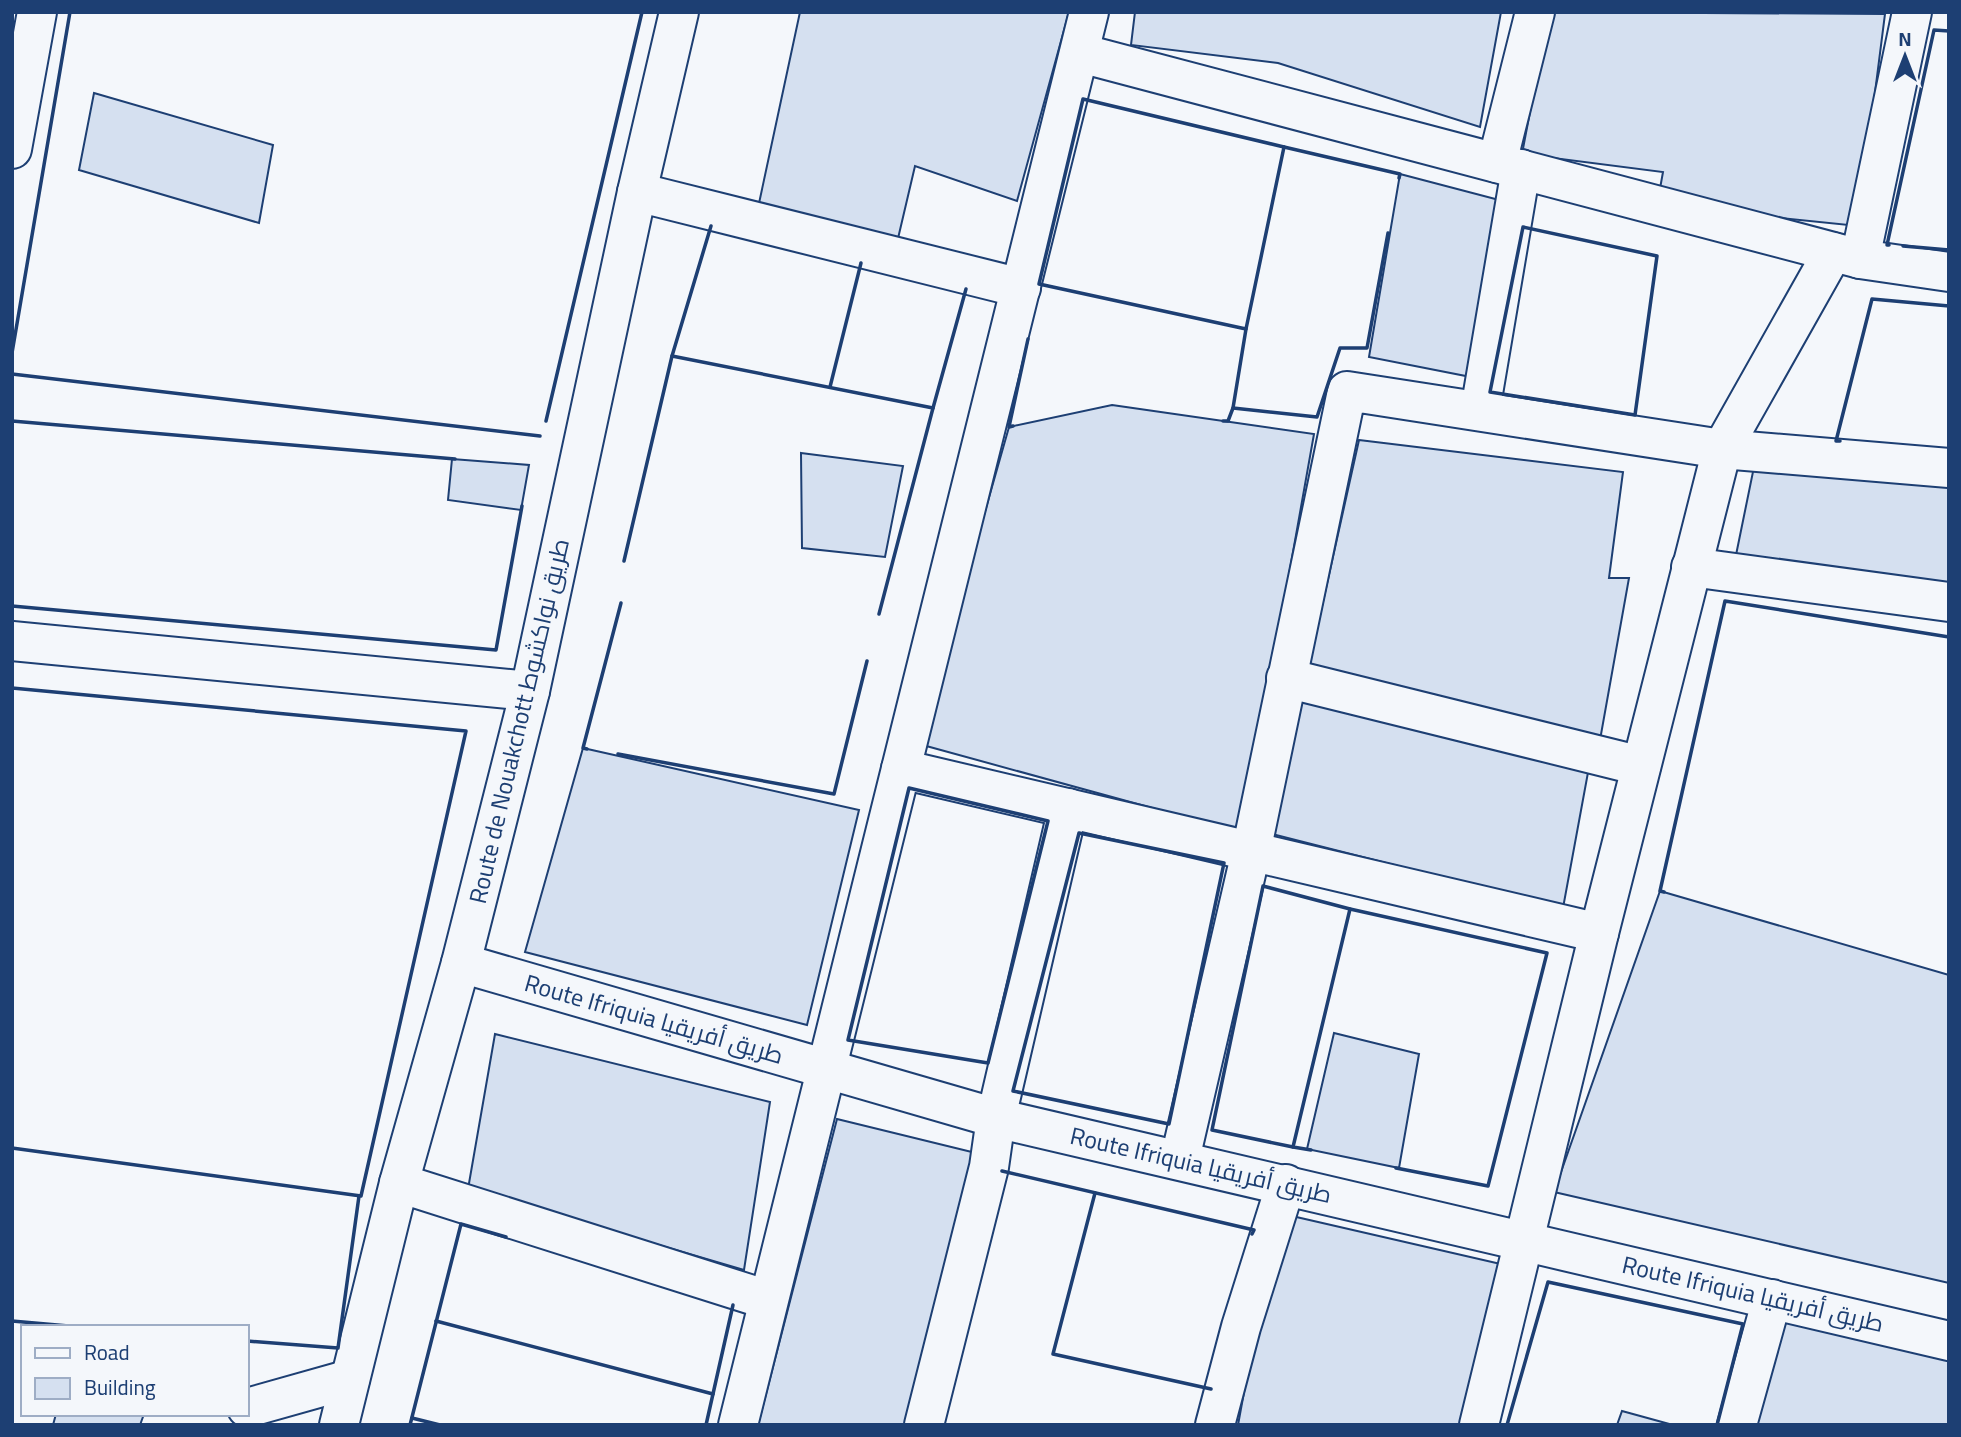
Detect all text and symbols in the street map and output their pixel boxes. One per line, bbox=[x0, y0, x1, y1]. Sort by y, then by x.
north arrow bbox=[1870, 21, 1940, 91]
text: N bbox=[1899, 21, 1911, 57]
street label: Route de Nouakchott طريق نواكشوط bbox=[455, 534, 583, 908]
street label: Route Ifriquia طريق أفريقيا bbox=[519, 960, 789, 1078]
street label: Route Ifriquia طريق أفريقيا bbox=[1066, 1113, 1336, 1217]
street label: Route Ifriquia طريق أفريقيا bbox=[1618, 1242, 1888, 1346]
legend bbox=[21, 1325, 248, 1416]
text: Road bbox=[84, 1333, 130, 1372]
text: Building bbox=[84, 1368, 156, 1407]

